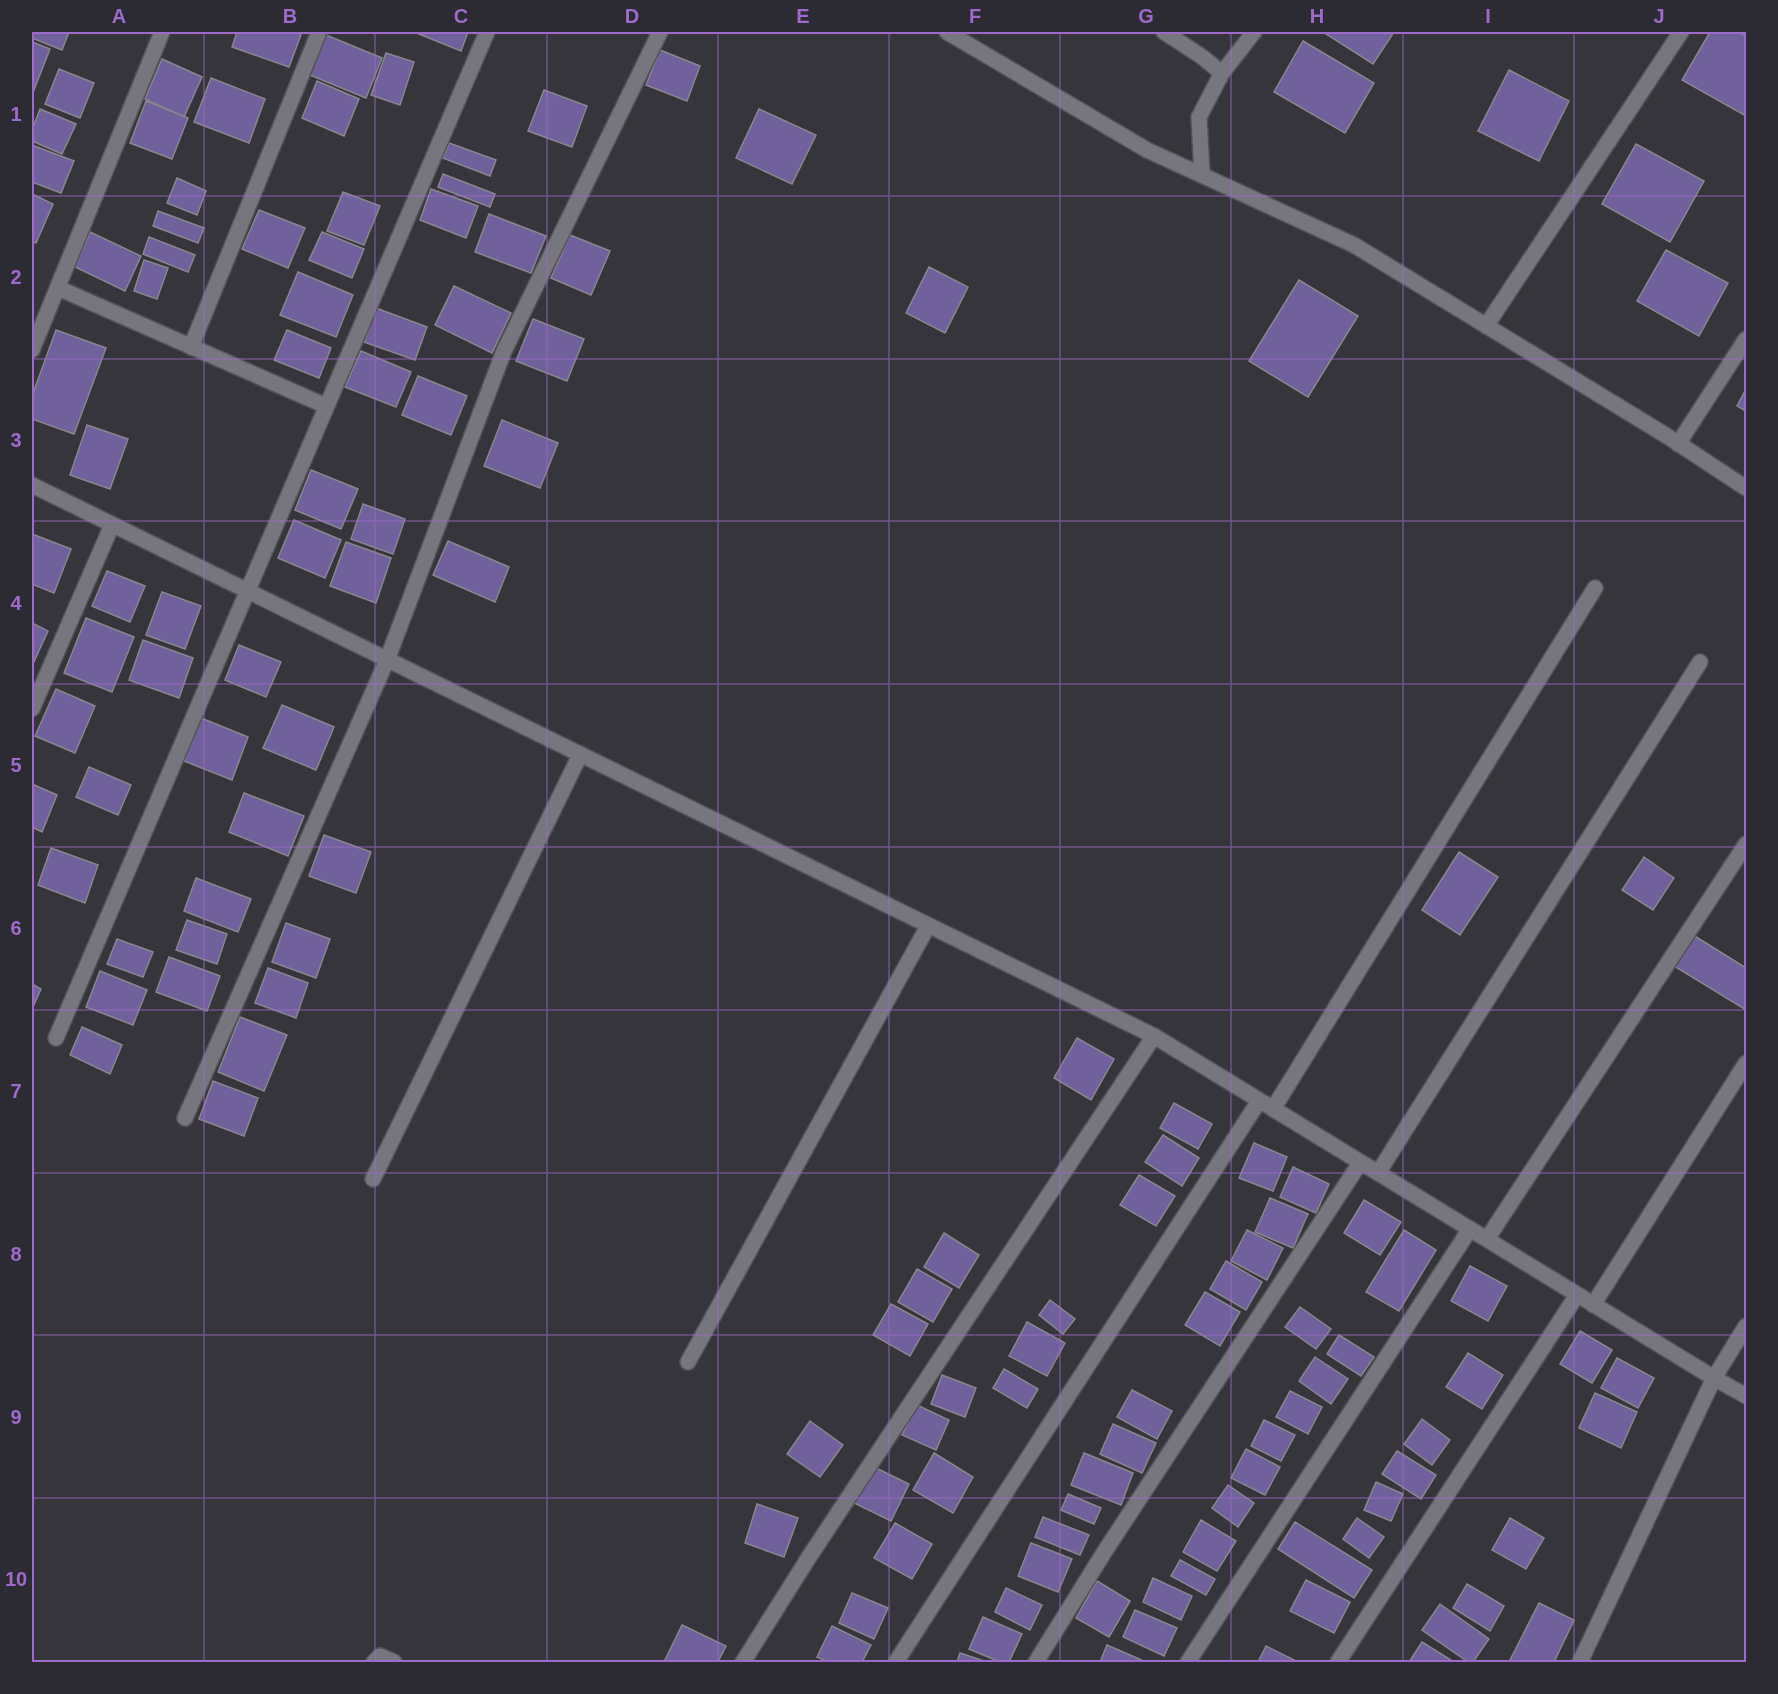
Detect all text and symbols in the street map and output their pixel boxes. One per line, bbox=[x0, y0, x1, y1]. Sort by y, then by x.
text: A bbox=[112, 5, 126, 27]
text: B bbox=[283, 5, 297, 27]
text: C bbox=[454, 5, 468, 27]
text: D bbox=[625, 5, 639, 27]
text: E bbox=[796, 5, 810, 27]
text: F bbox=[969, 5, 981, 27]
text: G bbox=[1138, 5, 1154, 27]
text: H bbox=[1310, 5, 1324, 27]
text: I bbox=[1485, 5, 1491, 27]
text: J bbox=[1653, 5, 1665, 27]
text: 1 bbox=[10, 103, 22, 125]
text: 2 bbox=[10, 266, 22, 288]
text: 3 bbox=[10, 429, 22, 451]
text: 4 bbox=[10, 592, 22, 614]
text: 5 bbox=[10, 754, 22, 776]
text: 6 bbox=[10, 917, 22, 939]
text: 7 bbox=[10, 1080, 22, 1102]
text: 8 bbox=[10, 1243, 22, 1265]
text: 9 bbox=[10, 1406, 22, 1428]
text: 10 bbox=[5, 1568, 27, 1590]

